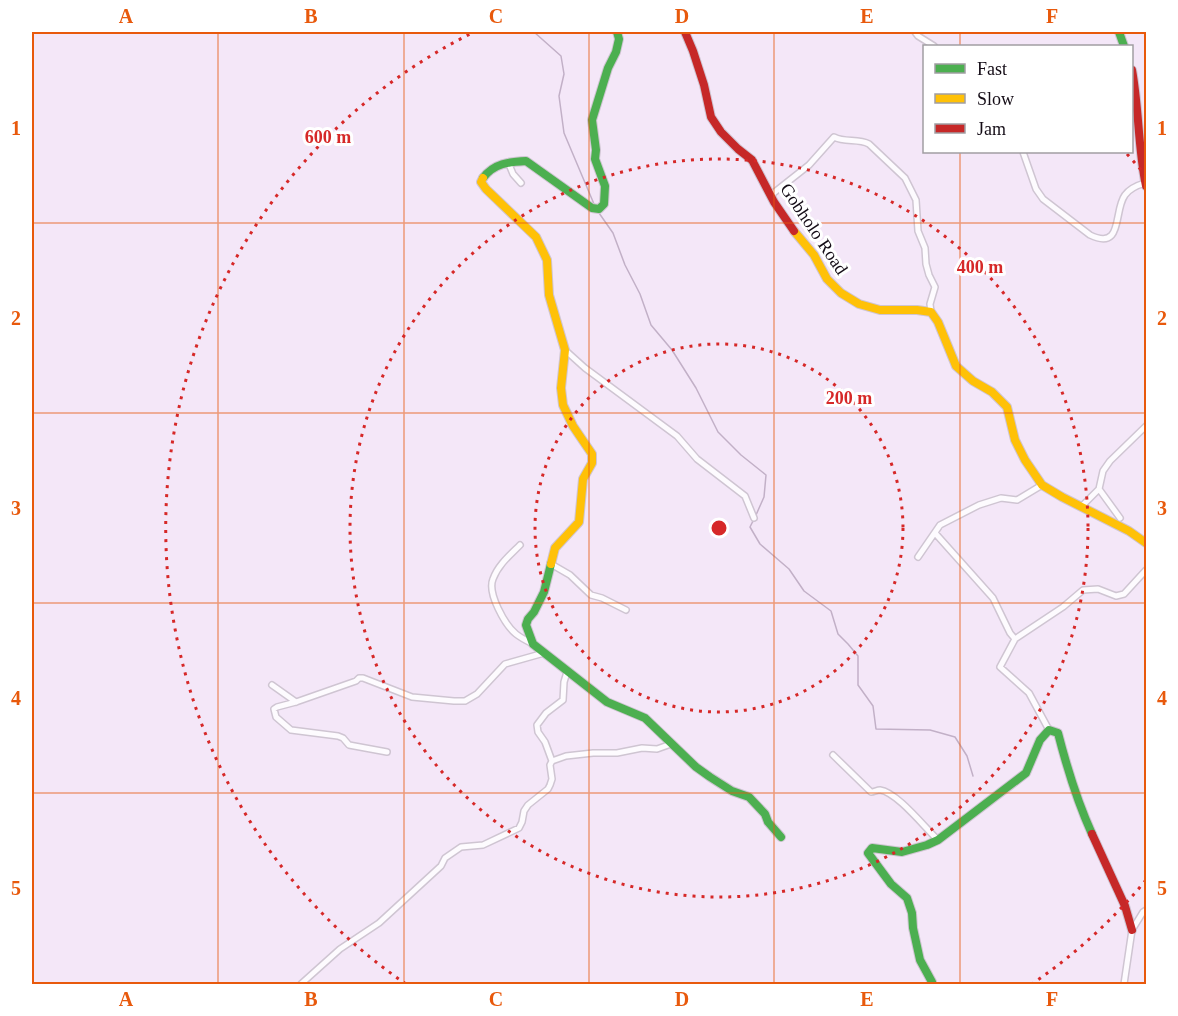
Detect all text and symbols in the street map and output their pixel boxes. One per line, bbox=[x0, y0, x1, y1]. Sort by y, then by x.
text: A bbox=[119, 5, 134, 27]
text: B bbox=[304, 5, 318, 27]
text: C bbox=[489, 5, 503, 27]
text: D bbox=[675, 5, 689, 27]
text: E bbox=[860, 5, 874, 27]
text: F bbox=[1046, 5, 1058, 27]
legend bbox=[923, 45, 1133, 153]
text: Fast bbox=[977, 59, 1007, 79]
text: Slow bbox=[977, 89, 1014, 109]
text: 1 bbox=[11, 117, 21, 139]
text: 1 bbox=[1157, 117, 1167, 139]
text: Jam bbox=[977, 119, 1006, 139]
text: 600 m bbox=[305, 127, 351, 147]
street label: Gobholo Road bbox=[776, 180, 852, 278]
text: 400 m bbox=[957, 257, 1003, 277]
text: 2 bbox=[11, 307, 21, 329]
text: 2 bbox=[1157, 307, 1167, 329]
text: 200 m bbox=[826, 388, 872, 408]
text: 3 bbox=[11, 497, 21, 519]
text: 3 bbox=[1157, 497, 1167, 519]
centre of rings bbox=[709, 518, 729, 538]
text: 4 bbox=[11, 687, 21, 709]
text: 4 bbox=[1157, 687, 1167, 709]
text: 5 bbox=[11, 877, 21, 899]
text: 5 bbox=[1157, 877, 1167, 899]
text: A bbox=[119, 988, 134, 1010]
text: B bbox=[304, 988, 318, 1010]
text: C bbox=[489, 988, 503, 1010]
text: D bbox=[675, 988, 689, 1010]
text: E bbox=[860, 988, 874, 1010]
text: F bbox=[1046, 988, 1058, 1010]

